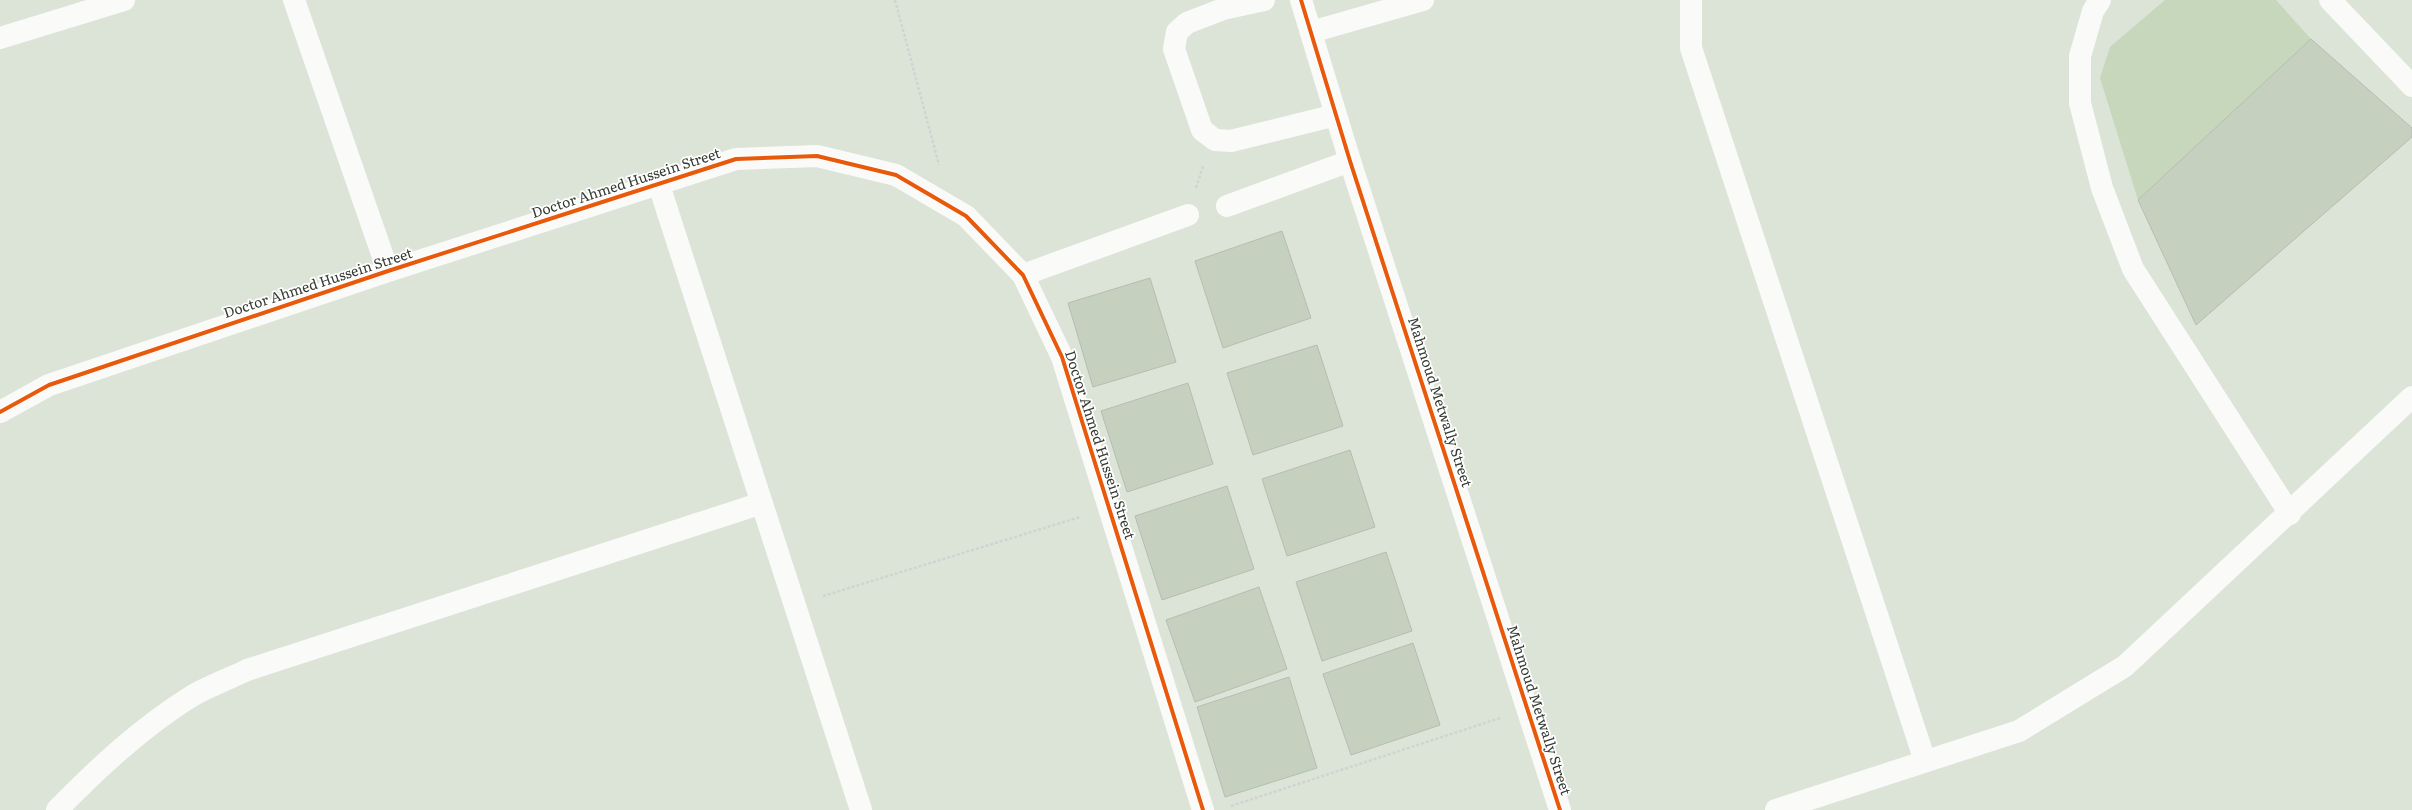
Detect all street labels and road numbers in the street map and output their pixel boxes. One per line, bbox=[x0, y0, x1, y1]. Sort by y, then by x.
street label: Doctor Ahmed Hussein Street bbox=[529, 142, 723, 222]
street label: Doctor Ahmed Hussein Street bbox=[221, 242, 415, 322]
street label: Mahmoud Metwally Street bbox=[1404, 314, 1478, 490]
street label: Doctor Ahmed Hussein Street bbox=[1061, 348, 1141, 542]
street label: Mahmoud Metwally Street bbox=[1503, 622, 1577, 798]

